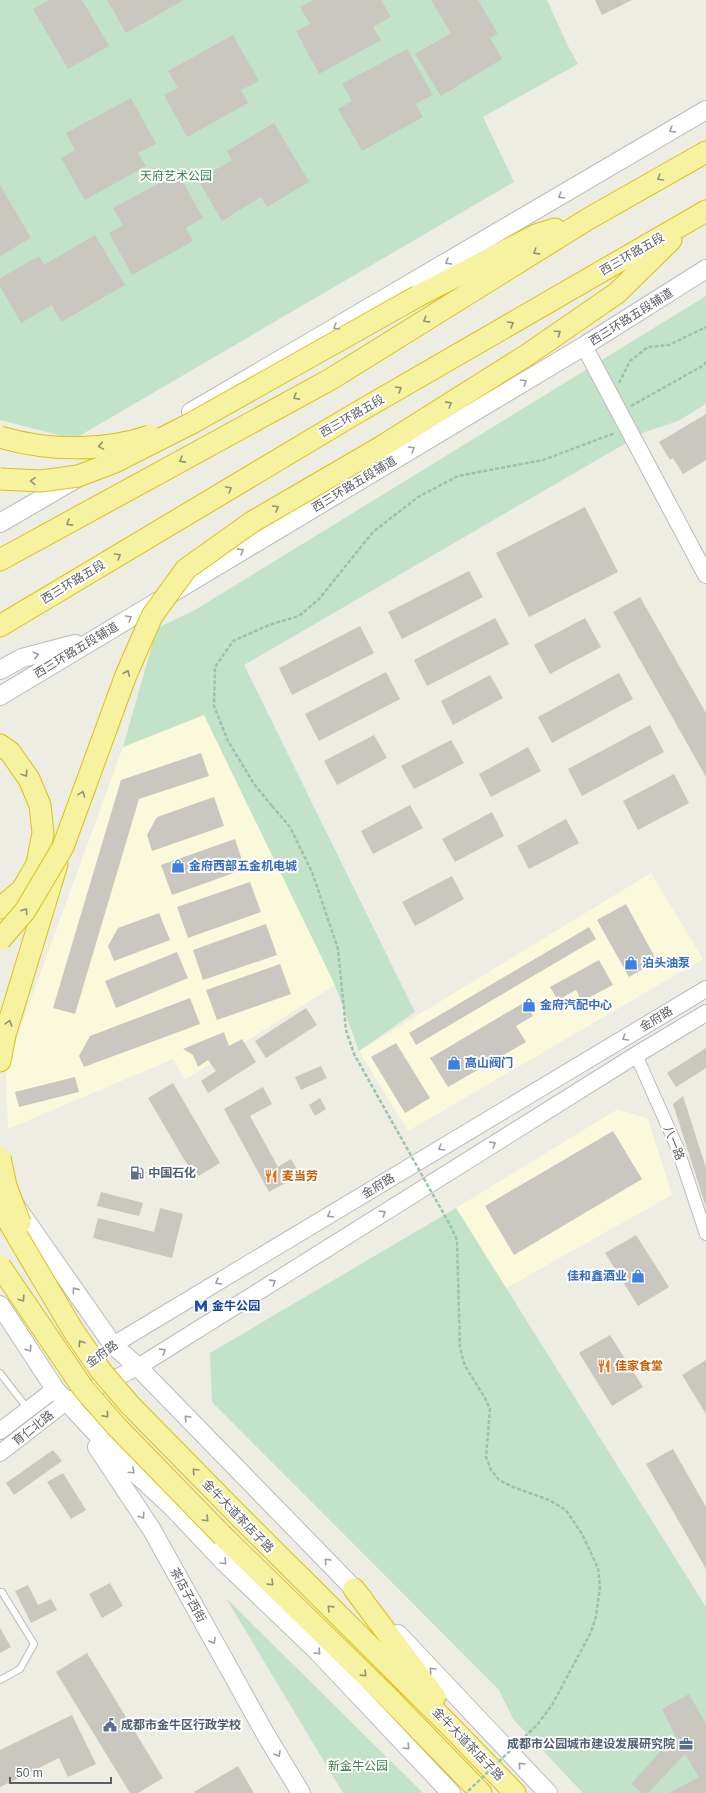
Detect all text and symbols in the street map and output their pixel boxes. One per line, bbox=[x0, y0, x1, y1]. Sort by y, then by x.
one-way arrow bbox=[669, 125, 676, 132]
park label: 天府艺术公园 bbox=[140, 169, 212, 183]
one-way arrow bbox=[657, 174, 664, 181]
one-way arrow bbox=[558, 191, 565, 199]
street label: 西三环路五段 bbox=[597, 230, 667, 278]
one-way arrow bbox=[533, 247, 540, 254]
one-way arrow bbox=[445, 257, 452, 264]
street label: 西三环路五段辅道 bbox=[587, 286, 675, 348]
one-way arrow bbox=[423, 315, 430, 323]
one-way arrow bbox=[507, 321, 514, 328]
one-way arrow bbox=[333, 323, 340, 330]
one-way arrow bbox=[554, 331, 561, 338]
one-way arrow bbox=[520, 379, 527, 387]
one-way arrow bbox=[395, 386, 402, 393]
street label: 西三环路五段 bbox=[317, 392, 387, 440]
one-way arrow bbox=[293, 393, 300, 400]
one-way arrow bbox=[445, 401, 452, 409]
one-way arrow bbox=[97, 441, 104, 450]
one-way arrow bbox=[408, 446, 415, 453]
street label: 西三环路五段辅道 bbox=[309, 453, 399, 515]
one-way arrow bbox=[179, 455, 187, 463]
one-way arrow bbox=[30, 476, 36, 485]
one-way arrow bbox=[225, 487, 232, 494]
one-way arrow bbox=[272, 506, 279, 513]
one-way arrow bbox=[65, 518, 73, 525]
one-way arrow bbox=[237, 549, 244, 556]
one-way arrow bbox=[114, 553, 121, 561]
street label: 西三环路五段 bbox=[39, 557, 107, 607]
one-way arrow bbox=[125, 615, 132, 623]
street label: 西三环路五段辅道 bbox=[31, 619, 121, 681]
one-way arrow bbox=[32, 651, 39, 659]
one-way arrow bbox=[122, 669, 130, 677]
one-way arrow bbox=[20, 770, 28, 777]
one-way arrow bbox=[77, 791, 86, 798]
shop icon: 金府西部五金机电城 bbox=[170, 858, 186, 874]
place label: 金府西部五金机电城 bbox=[189, 859, 297, 873]
one-way arrow bbox=[20, 908, 27, 915]
shop icon: 泊头油泵 bbox=[623, 955, 639, 971]
place label: 泊头油泵 bbox=[642, 956, 690, 970]
shop icon: 金府汽配中心 bbox=[521, 997, 537, 1013]
place label: 金府汽配中心 bbox=[540, 998, 612, 1012]
street label: 金府路 bbox=[637, 1004, 675, 1034]
one-way arrow bbox=[4, 1020, 13, 1027]
one-way arrow bbox=[622, 1033, 629, 1040]
shop icon: 高山阀门 bbox=[446, 1055, 462, 1071]
place label: 高山阀门 bbox=[465, 1056, 513, 1070]
street label: 八一路 bbox=[661, 1124, 687, 1162]
one-way arrow bbox=[489, 1141, 496, 1149]
one-way arrow bbox=[438, 1143, 445, 1151]
fuel station icon: 中国石化 bbox=[129, 1165, 145, 1181]
place label: 中国石化 bbox=[148, 1166, 196, 1180]
restaurant icon: 麦当劳 bbox=[263, 1168, 279, 1184]
place label: 麦当劳 bbox=[282, 1169, 318, 1183]
street label: 金府路 bbox=[359, 1171, 397, 1201]
one-way arrow bbox=[327, 1210, 334, 1218]
one-way arrow bbox=[379, 1211, 386, 1218]
shop icon: 佳和鑫酒业 bbox=[630, 1268, 646, 1284]
place label: 佳和鑫酒业 bbox=[567, 1269, 627, 1283]
one-way arrow bbox=[215, 1277, 222, 1285]
one-way arrow bbox=[269, 1280, 276, 1287]
one-way arrow bbox=[73, 1288, 80, 1295]
one-way arrow bbox=[17, 1294, 24, 1301]
metro station icon: 金牛公园 bbox=[193, 1298, 209, 1314]
place label: 金牛公园 bbox=[212, 1299, 260, 1313]
street label: 金府路 bbox=[83, 1338, 121, 1370]
one-way arrow bbox=[79, 1340, 86, 1347]
one-way arrow bbox=[24, 1345, 31, 1352]
one-way arrow bbox=[159, 1349, 166, 1356]
restaurant icon: 佳家食堂 bbox=[596, 1358, 612, 1374]
place label: 佳家食堂 bbox=[615, 1359, 663, 1373]
street label: 育仁北路 bbox=[10, 1408, 56, 1448]
one-way arrow bbox=[102, 1410, 109, 1418]
one-way arrow bbox=[184, 1415, 192, 1423]
one-way arrow bbox=[127, 1466, 135, 1473]
one-way arrow bbox=[192, 1468, 200, 1476]
street label: 金牛大道茶店子路 bbox=[200, 1477, 276, 1555]
one-way arrow bbox=[138, 1512, 145, 1519]
one-way arrow bbox=[201, 1514, 209, 1522]
one-way arrow bbox=[219, 1557, 227, 1565]
one-way arrow bbox=[324, 1558, 332, 1566]
street label: 茶店子西街 bbox=[167, 1565, 209, 1625]
one-way arrow bbox=[266, 1578, 274, 1586]
one-way arrow bbox=[327, 1605, 335, 1613]
one-way arrow bbox=[209, 1637, 216, 1644]
one-way arrow bbox=[313, 1647, 321, 1655]
one-way arrow bbox=[429, 1667, 437, 1675]
one-way arrow bbox=[359, 1669, 367, 1677]
street label: 金牛大道茶店子路 bbox=[430, 1705, 506, 1783]
public building icon: 成都市金牛区行政学校 bbox=[102, 1717, 118, 1733]
place label: 成都市金牛区行政学校 bbox=[121, 1718, 241, 1732]
office icon: 成都市公园城市建设发展研究院 bbox=[678, 1736, 694, 1752]
place label: 成都市公园城市建设发展研究院 bbox=[507, 1737, 675, 1751]
one-way arrow bbox=[402, 1742, 410, 1750]
one-way arrow bbox=[273, 1750, 280, 1757]
scale bar bbox=[10, 1759, 111, 1785]
park label: 新金牛公园 bbox=[328, 1759, 388, 1773]
one-way arrow bbox=[518, 1762, 526, 1770]
text: 50 m bbox=[16, 1766, 43, 1780]

